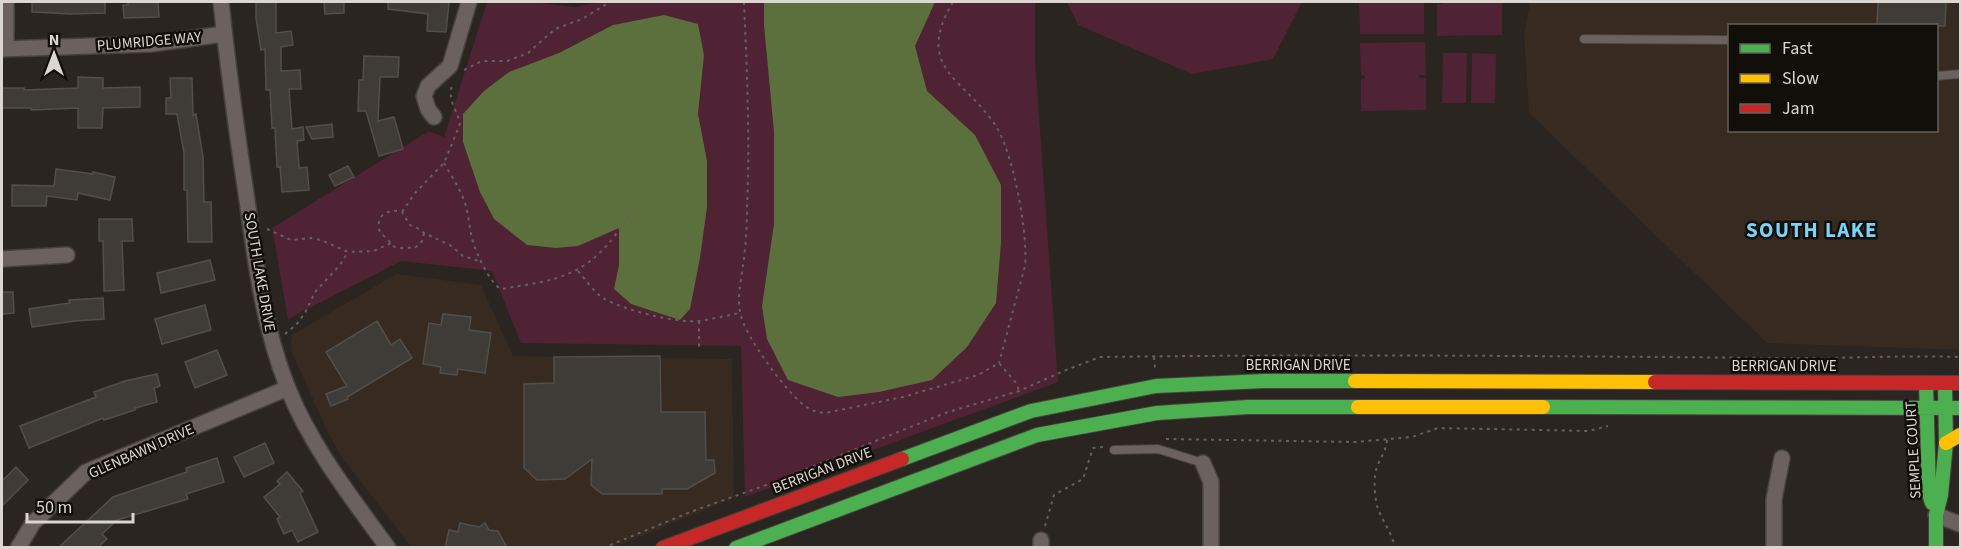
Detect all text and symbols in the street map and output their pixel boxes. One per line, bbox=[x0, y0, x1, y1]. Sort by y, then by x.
north arrow bbox=[24, 24, 84, 84]
legend bbox=[1728, 24, 1938, 132]
street label: PLUMRIDGE WAY bbox=[96, 26, 203, 57]
text: N bbox=[49, 29, 59, 51]
text: Fast bbox=[1782, 36, 1813, 61]
text: Slow bbox=[1782, 66, 1819, 91]
text: Jam bbox=[1782, 96, 1815, 121]
street label: SOUTH LAKE DRIVE bbox=[239, 211, 280, 334]
district label: SOUTH LAKE bbox=[1746, 215, 1878, 245]
street label: BERRIGAN DRIVE bbox=[1245, 355, 1351, 376]
street label: BERRIGAN DRIVE bbox=[1731, 356, 1837, 377]
street label: SEMPLE COURT bbox=[1900, 401, 1927, 499]
street label: GLENBAWN DRIVE bbox=[85, 419, 197, 484]
street label: BERRIGAN DRIVE bbox=[769, 442, 875, 499]
scale bar bbox=[27, 486, 134, 524]
text: 50 m bbox=[36, 495, 72, 520]

